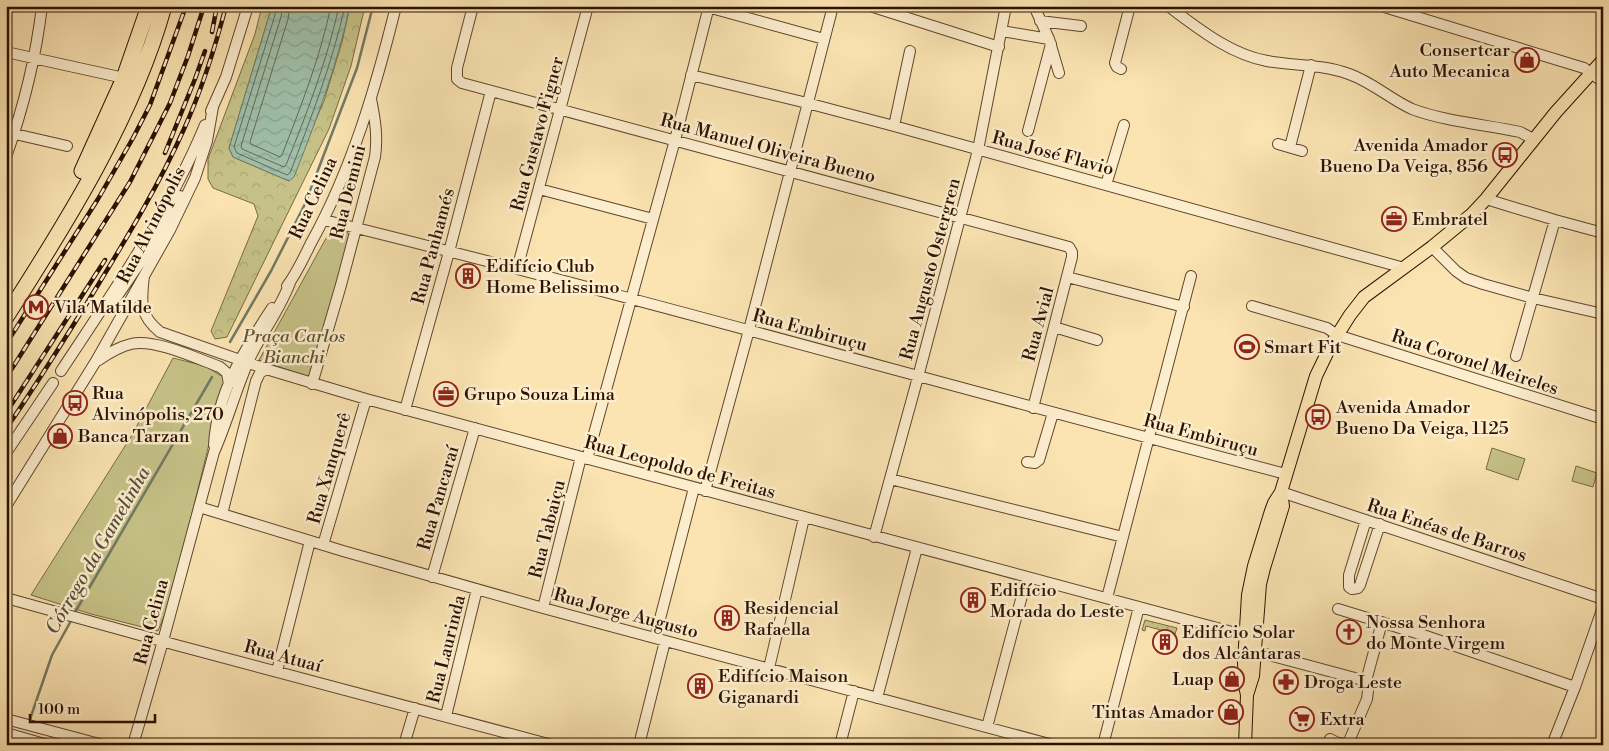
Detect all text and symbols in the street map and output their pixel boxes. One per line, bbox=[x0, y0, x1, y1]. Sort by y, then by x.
place label: Consertcar Auto Mecanica bbox=[1388, 39, 1511, 83]
shop icon: Consertcar Auto Mecanica bbox=[1514, 47, 1540, 73]
street label: Rua Gustavo Figner bbox=[506, 54, 569, 214]
street label: Rua Manuel Oliveira Bueno bbox=[658, 109, 878, 188]
street label: Rua José Flavio bbox=[989, 126, 1116, 181]
place label: Avenida Amador Bueno Da Veiga, 856 bbox=[1319, 134, 1488, 178]
street label: Rua Demini bbox=[326, 142, 371, 242]
bus stop icon: Avenida Amador Bueno Da Veiga, 856 bbox=[1492, 142, 1518, 168]
street label: Rua Celina bbox=[284, 153, 343, 243]
street label: Rua Alvinópolis bbox=[112, 163, 191, 288]
street label: Rua Augusto Ostergren bbox=[895, 175, 966, 363]
street label: Rua Panhamés bbox=[407, 185, 460, 307]
office icon: Embratel bbox=[1381, 206, 1407, 232]
place label: Embratel bbox=[1412, 208, 1489, 231]
place label: Edifício Club Home Belissimo bbox=[486, 255, 620, 299]
building icon: Edifício Club Home Belissimo bbox=[455, 263, 481, 289]
street label: Rua Avial bbox=[1017, 284, 1060, 364]
metro station icon: Vila Matilde bbox=[23, 294, 49, 320]
place label: Vila Matilde bbox=[53, 296, 152, 319]
street label: Rua Embiruçu bbox=[750, 304, 870, 357]
park label: Praça Carlos Bianchi bbox=[242, 325, 346, 369]
street label: Rua Coronel Meireles bbox=[1388, 325, 1561, 400]
sports icon: Smart Fit bbox=[1234, 334, 1260, 360]
place label: Smart Fit bbox=[1264, 336, 1342, 359]
office icon: Grupo Souza Lima bbox=[433, 381, 459, 407]
place label: Rua Alvinópolis, 270 bbox=[91, 382, 224, 426]
place label: Grupo Souza Lima bbox=[464, 383, 616, 406]
bus stop icon: Rua Alvinópolis, 270 bbox=[62, 390, 88, 416]
place label: Avenida Amador Bueno Da Veiga, 1125 bbox=[1335, 396, 1509, 440]
bus stop icon: Avenida Amador Bueno Da Veiga, 1125 bbox=[1305, 404, 1331, 430]
street label: Rua Embiruçu bbox=[1141, 409, 1261, 462]
street label: Rua Xanquerê bbox=[303, 410, 356, 527]
shop icon: Banca Tarzan bbox=[47, 423, 73, 449]
place label: Banca Tarzan bbox=[77, 425, 190, 448]
street label: Rua Leopoldo de Freitas bbox=[582, 431, 778, 504]
street label: Rua Pancaraí bbox=[413, 442, 465, 553]
water label: Córrego da Gamelinha bbox=[40, 462, 156, 638]
street label: Rua Tabaiçu bbox=[524, 477, 571, 581]
street label: Rua Enéas de Barros bbox=[1364, 494, 1530, 567]
street label: Rua Celina bbox=[129, 576, 174, 668]
place label: Edifício Morada do Leste bbox=[990, 579, 1124, 623]
street label: Rua Jorge Augusto bbox=[551, 583, 701, 644]
building icon: Edifício Morada do Leste bbox=[960, 587, 986, 613]
street label: Rua Laurinda bbox=[422, 592, 471, 706]
place label: Residencial Rafaella bbox=[744, 597, 839, 641]
building icon: Residencial Rafaella bbox=[714, 605, 740, 631]
place label: Nossa Senhora do Monte Virgem bbox=[1366, 611, 1505, 655]
church icon: Nossa Senhora do Monte Virgem bbox=[1336, 619, 1362, 645]
place label: Edifício Solar dos Alcântaras bbox=[1182, 621, 1301, 665]
building icon: Edifício Solar dos Alcântaras bbox=[1152, 629, 1178, 655]
street label: Rua Atuaí bbox=[241, 635, 325, 678]
place label: Edifício Maison Giganardi bbox=[718, 665, 848, 709]
shop icon: Luap bbox=[1219, 666, 1245, 692]
place label: Luap bbox=[1172, 668, 1214, 691]
pharmacy icon: Droga Leste bbox=[1273, 669, 1299, 695]
place label: Droga Leste bbox=[1304, 671, 1402, 694]
building icon: Edifício Maison Giganardi bbox=[687, 673, 713, 699]
scale bar bbox=[30, 691, 155, 723]
shop icon: Tintas Amador bbox=[1218, 699, 1244, 725]
text: 100 m bbox=[38, 700, 80, 719]
place label: Tintas Amador bbox=[1092, 701, 1214, 724]
supermarket icon: Extra bbox=[1289, 706, 1315, 732]
place label: Extra bbox=[1320, 708, 1366, 731]

